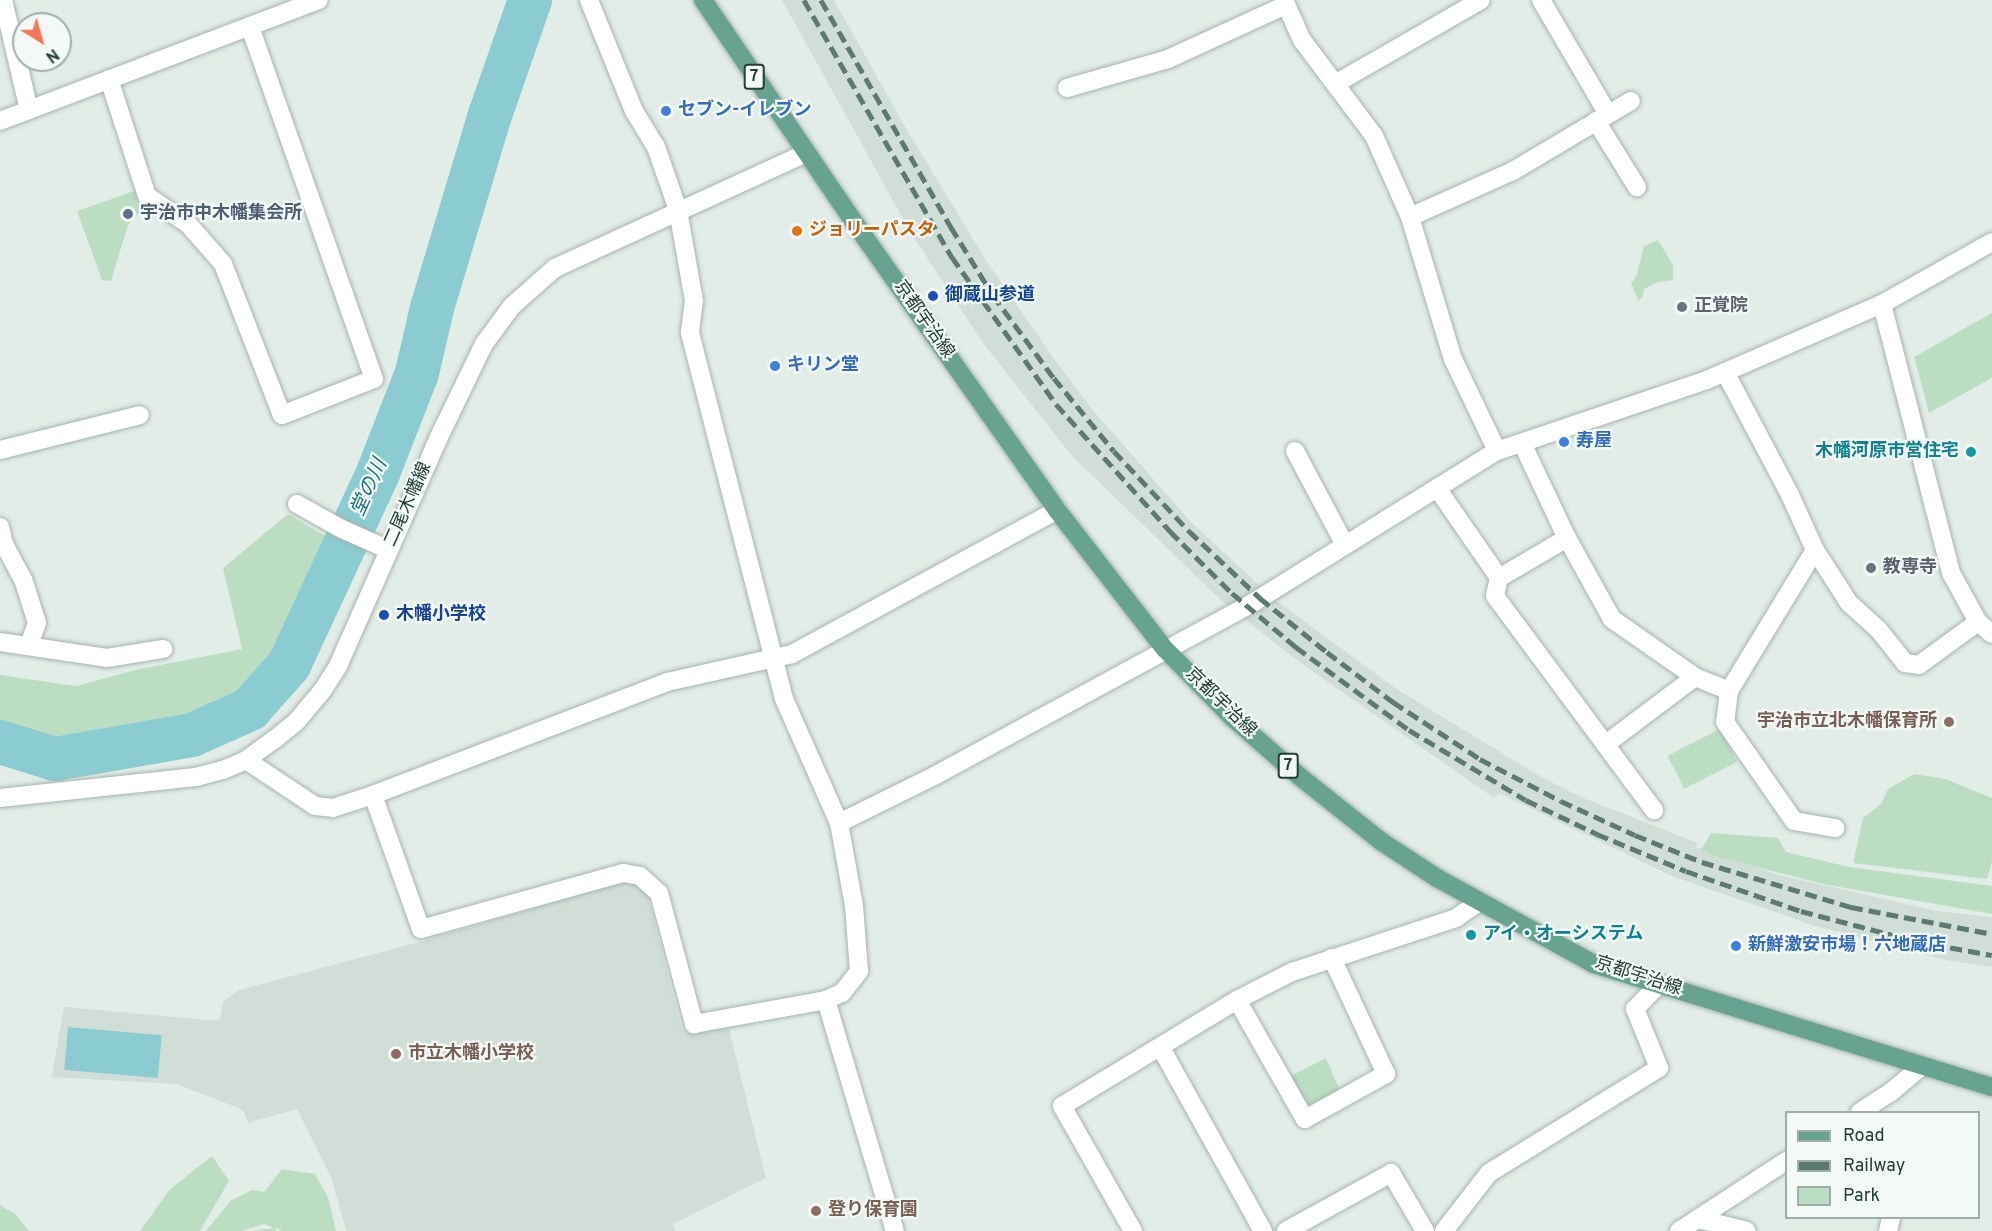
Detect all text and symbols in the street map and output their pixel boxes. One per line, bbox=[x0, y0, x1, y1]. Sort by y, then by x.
north arrow bbox=[12, 12, 72, 72]
text: N bbox=[41, 43, 62, 66]
road number: 7 bbox=[744, 64, 764, 90]
place label: セブン-イレブン bbox=[678, 100, 811, 122]
marker: セブン-イレブン bbox=[659, 104, 673, 118]
place label: 宇治市中木幡集会所 bbox=[140, 203, 302, 225]
marker: 宇治市中木幡集会所 bbox=[121, 207, 135, 221]
place label: ジョリーパスタ bbox=[809, 220, 935, 242]
marker: ジョリーパスタ bbox=[790, 224, 804, 238]
street label: 京都宇治線 bbox=[888, 277, 958, 363]
place label: 御蔵山参道 bbox=[945, 285, 1035, 307]
marker: 御蔵山参道 bbox=[926, 289, 940, 303]
place label: 正覚院 bbox=[1694, 296, 1748, 318]
marker: 正覚院 bbox=[1675, 300, 1689, 314]
place label: キリン堂 bbox=[787, 355, 859, 377]
marker: キリン堂 bbox=[768, 359, 782, 373]
place label: 寿屋 bbox=[1576, 431, 1612, 453]
marker: 寿屋 bbox=[1557, 435, 1571, 449]
place label: 木幡河原市営住宅 bbox=[1815, 441, 1959, 463]
marker: 木幡河原市営住宅 bbox=[1964, 445, 1978, 459]
water label: 堂の川 bbox=[347, 456, 393, 520]
street label: 二尾木幡線 bbox=[381, 459, 437, 551]
place label: 教専寺 bbox=[1883, 557, 1937, 579]
marker: 教専寺 bbox=[1864, 561, 1878, 575]
place label: 木幡小学校 bbox=[396, 604, 486, 626]
marker: 木幡小学校 bbox=[377, 608, 391, 622]
street label: 京都宇治線 bbox=[1180, 664, 1260, 742]
place label: 宇治市立北木幡保育所 bbox=[1757, 711, 1937, 733]
marker: 宇治市立北木幡保育所 bbox=[1942, 715, 1956, 729]
road number: 7 bbox=[1278, 753, 1298, 779]
place label: アイ・オーシステム bbox=[1483, 924, 1645, 946]
marker: アイ・オーシステム bbox=[1464, 928, 1478, 942]
place label: 新鮮激安市場！六地蔵店 bbox=[1748, 935, 1946, 957]
marker: 新鮮激安市場！六地蔵店 bbox=[1729, 939, 1743, 953]
street label: 京都宇治線 bbox=[1592, 953, 1684, 1001]
place label: 市立木幡小学校 bbox=[408, 1043, 534, 1065]
marker: 市立木幡小学校 bbox=[389, 1047, 403, 1061]
legend bbox=[1785, 1111, 1980, 1219]
text: Road bbox=[1843, 1125, 1885, 1148]
text: Railway bbox=[1843, 1155, 1905, 1178]
text: Park bbox=[1843, 1185, 1880, 1208]
place label: 登り保育園 bbox=[828, 1200, 918, 1222]
marker: 登り保育園 bbox=[809, 1204, 823, 1218]

